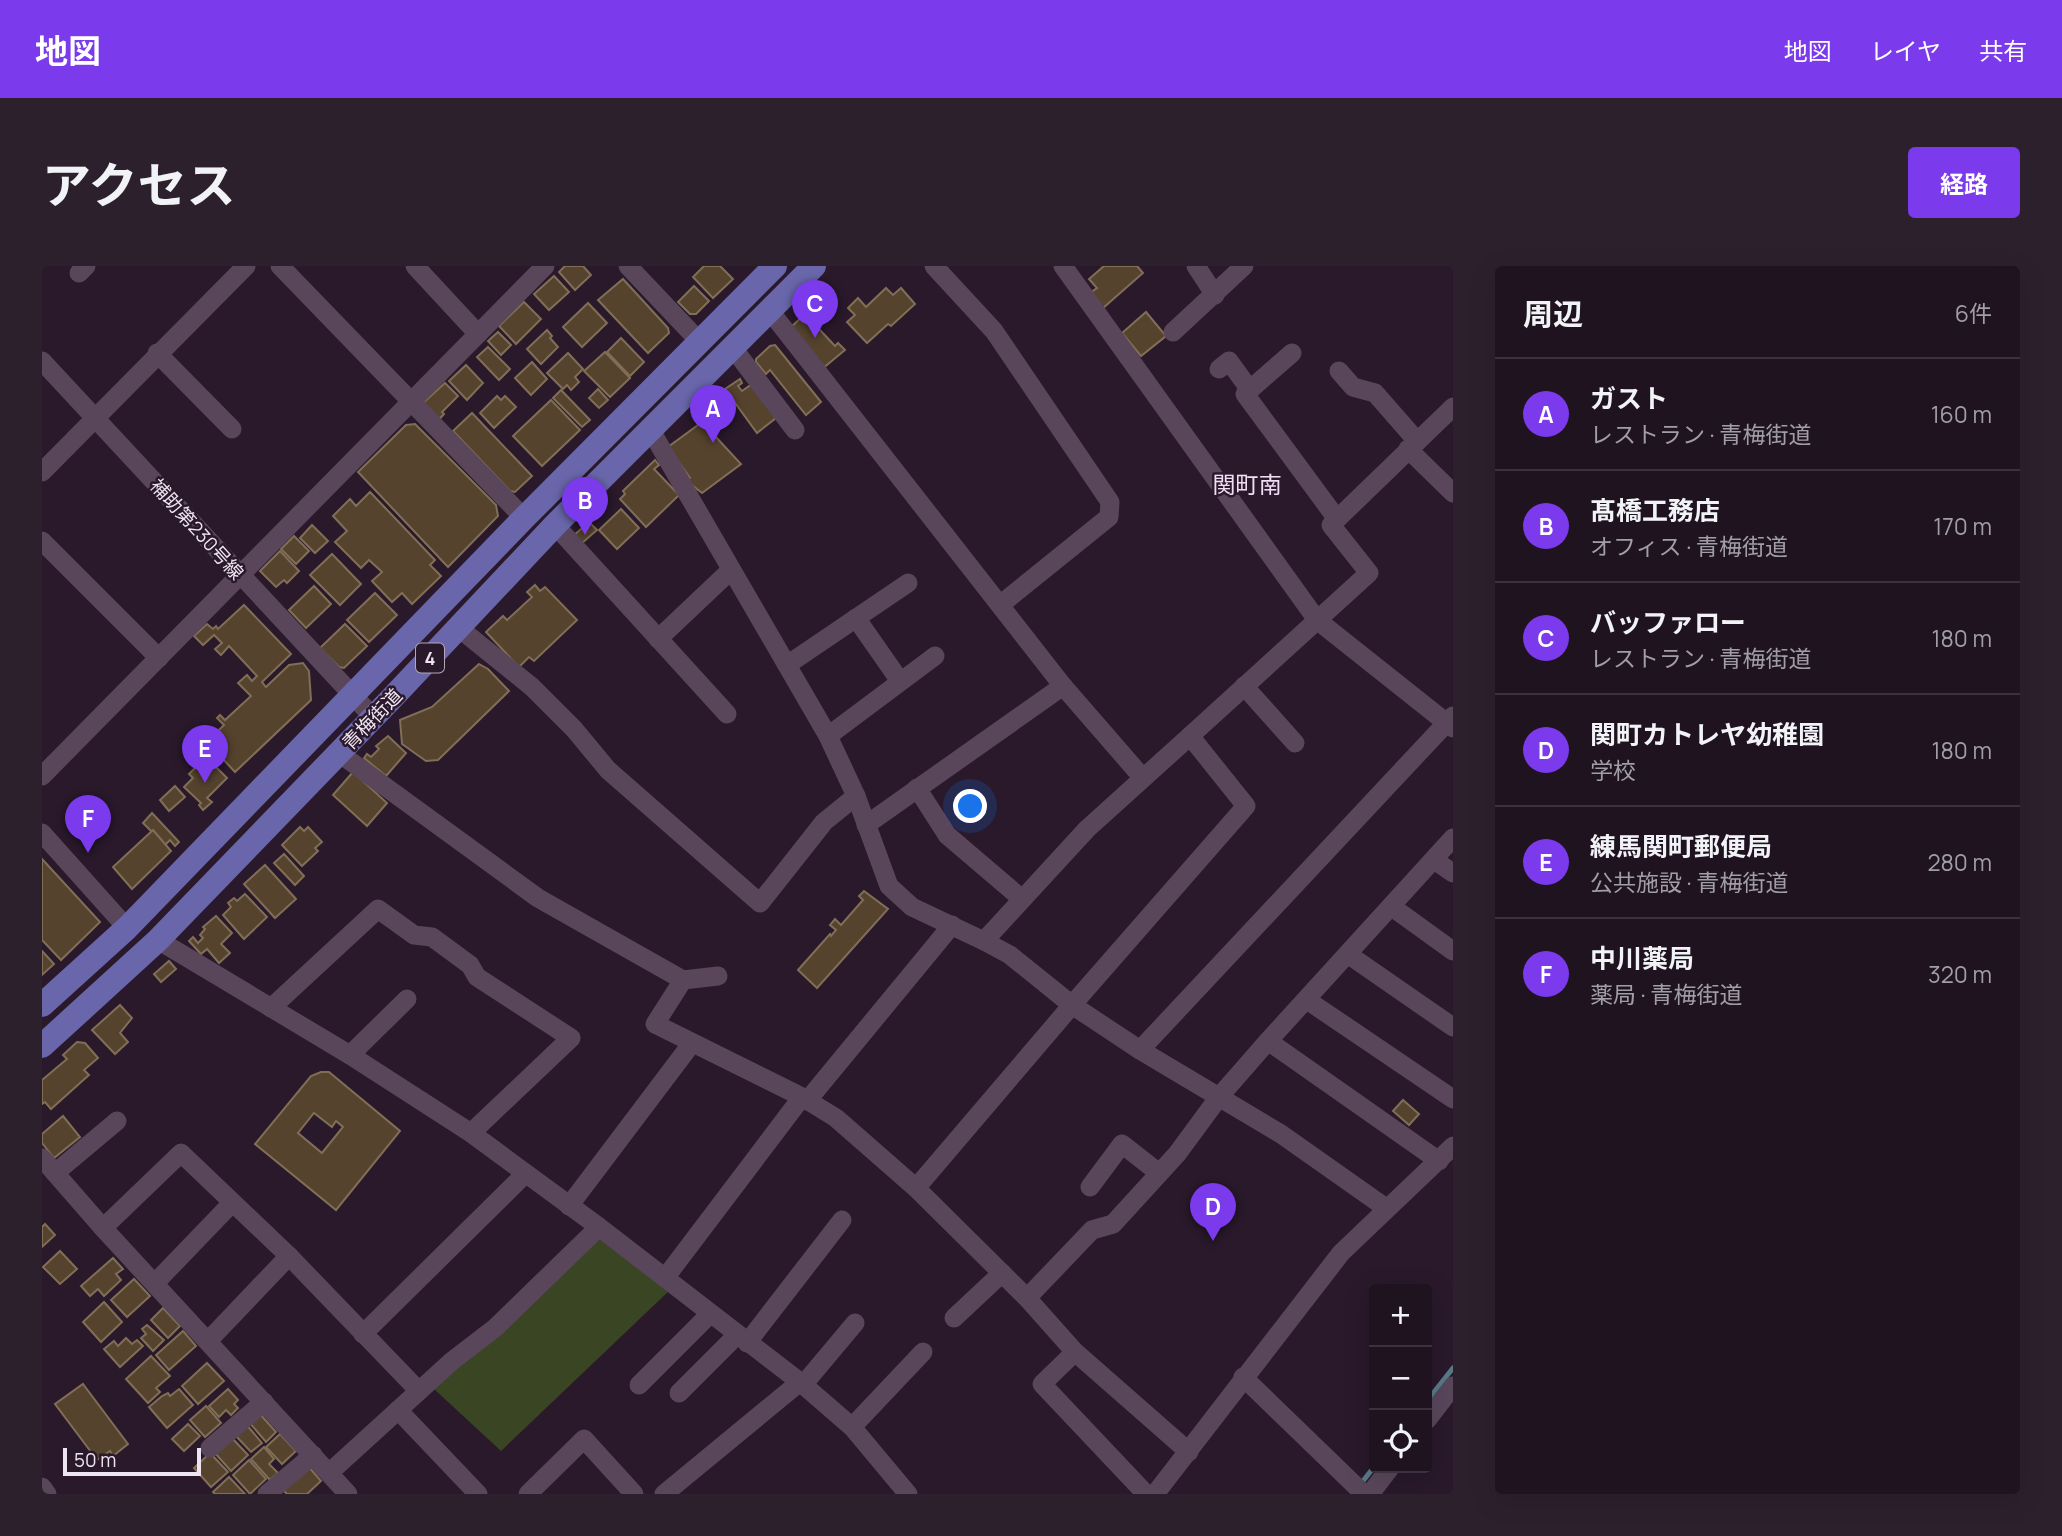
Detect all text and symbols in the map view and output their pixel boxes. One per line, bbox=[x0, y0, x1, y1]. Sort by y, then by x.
text: 地図 bbox=[35, 28, 101, 73]
text: 地図 bbox=[1784, 34, 1832, 67]
text: レイヤ bbox=[1870, 34, 1941, 67]
text: 共有 bbox=[1979, 34, 2027, 67]
button: 経路 bbox=[1908, 147, 2020, 218]
text: アクセス bbox=[42, 151, 236, 218]
pin: C bbox=[792, 280, 838, 338]
text: 周辺 bbox=[1523, 293, 1583, 334]
text: 6件 bbox=[1955, 297, 1992, 329]
text: ガスト bbox=[1590, 380, 1668, 416]
pin: A bbox=[690, 385, 736, 443]
text: A bbox=[1538, 398, 1554, 430]
text: 160 m bbox=[1931, 398, 1992, 430]
text: レストラン · 青梅街道 bbox=[1590, 418, 1811, 450]
district label: 関町南 bbox=[1213, 468, 1282, 500]
street label: 補助第230号線 bbox=[145, 473, 249, 585]
pin: B bbox=[562, 477, 608, 535]
text: 髙橋工務店 bbox=[1590, 492, 1720, 528]
text: B bbox=[1539, 510, 1553, 542]
text: 170 m bbox=[1933, 510, 1992, 542]
text: オフィス · 青梅街道 bbox=[1590, 530, 1788, 562]
text: バッファロー bbox=[1590, 604, 1746, 640]
text: C bbox=[1538, 622, 1555, 654]
text: 180 m bbox=[1932, 622, 1992, 654]
text: レストラン · 青梅街道 bbox=[1590, 642, 1811, 674]
road number: 4 bbox=[416, 644, 444, 672]
street label: 青梅街道 bbox=[336, 683, 408, 755]
text: 関町カトレヤ幼稚園 bbox=[1590, 716, 1824, 752]
pin: E bbox=[182, 725, 228, 783]
text: D bbox=[1538, 734, 1554, 766]
text: 180 m bbox=[1932, 734, 1992, 766]
text: 学校 bbox=[1590, 754, 1636, 786]
your location bbox=[953, 789, 987, 823]
pin: F bbox=[65, 795, 111, 853]
text: 練馬関町郵便局 bbox=[1590, 828, 1772, 864]
text: E bbox=[1539, 846, 1553, 878]
text: 280 m bbox=[1927, 846, 1992, 878]
text: 公共施設 · 青梅街道 bbox=[1590, 866, 1788, 898]
text: 中川薬局 bbox=[1590, 940, 1694, 976]
text: F bbox=[1540, 958, 1552, 990]
text: 320 m bbox=[1928, 958, 1992, 990]
text: 薬局 · 青梅街道 bbox=[1590, 978, 1742, 1010]
pin: D bbox=[1190, 1183, 1236, 1241]
map controls bbox=[1369, 1284, 1432, 1473]
button: + bbox=[1369, 1284, 1432, 1347]
button: − bbox=[1369, 1347, 1432, 1410]
button: locate bbox=[1369, 1410, 1432, 1473]
scale bar bbox=[63, 1445, 201, 1477]
text: 50 m bbox=[74, 1447, 116, 1473]

